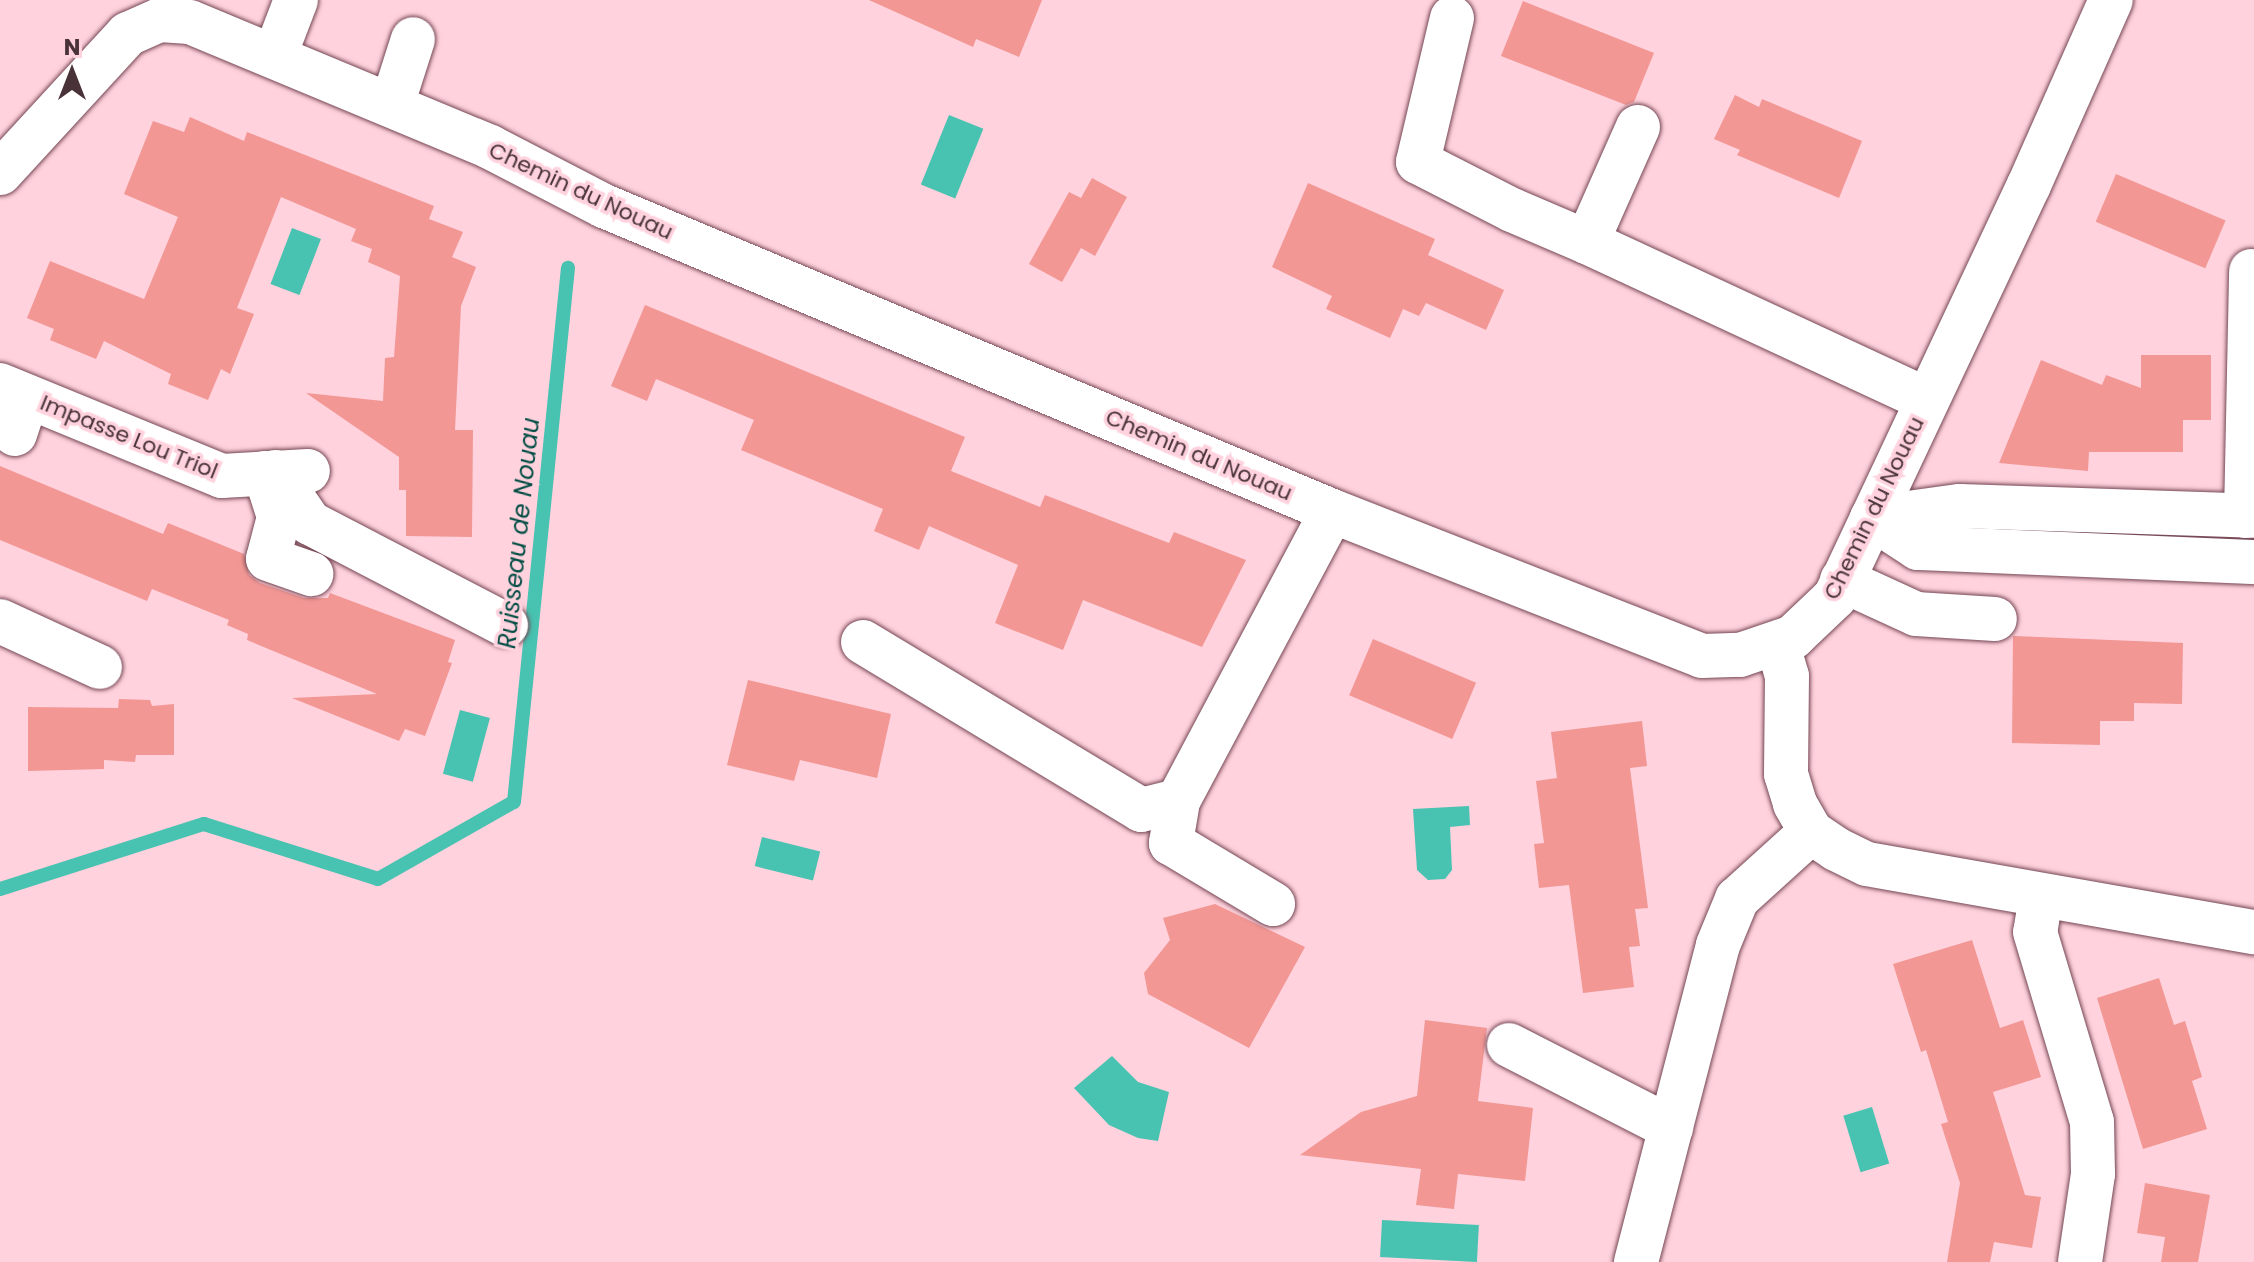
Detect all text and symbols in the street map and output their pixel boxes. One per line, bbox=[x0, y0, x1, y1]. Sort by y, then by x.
north arrow bbox=[32, 32, 112, 112]
text: N bbox=[64, 32, 80, 63]
street label: Chemin du Nouau bbox=[485, 137, 677, 245]
street label: Impasse Lou Triol bbox=[37, 389, 221, 485]
street label: Chemin du Nouau bbox=[1102, 404, 1296, 506]
street label: Chemin du Nouau bbox=[1818, 412, 1930, 604]
water label: Ruisseau de Nouau bbox=[493, 416, 545, 650]

